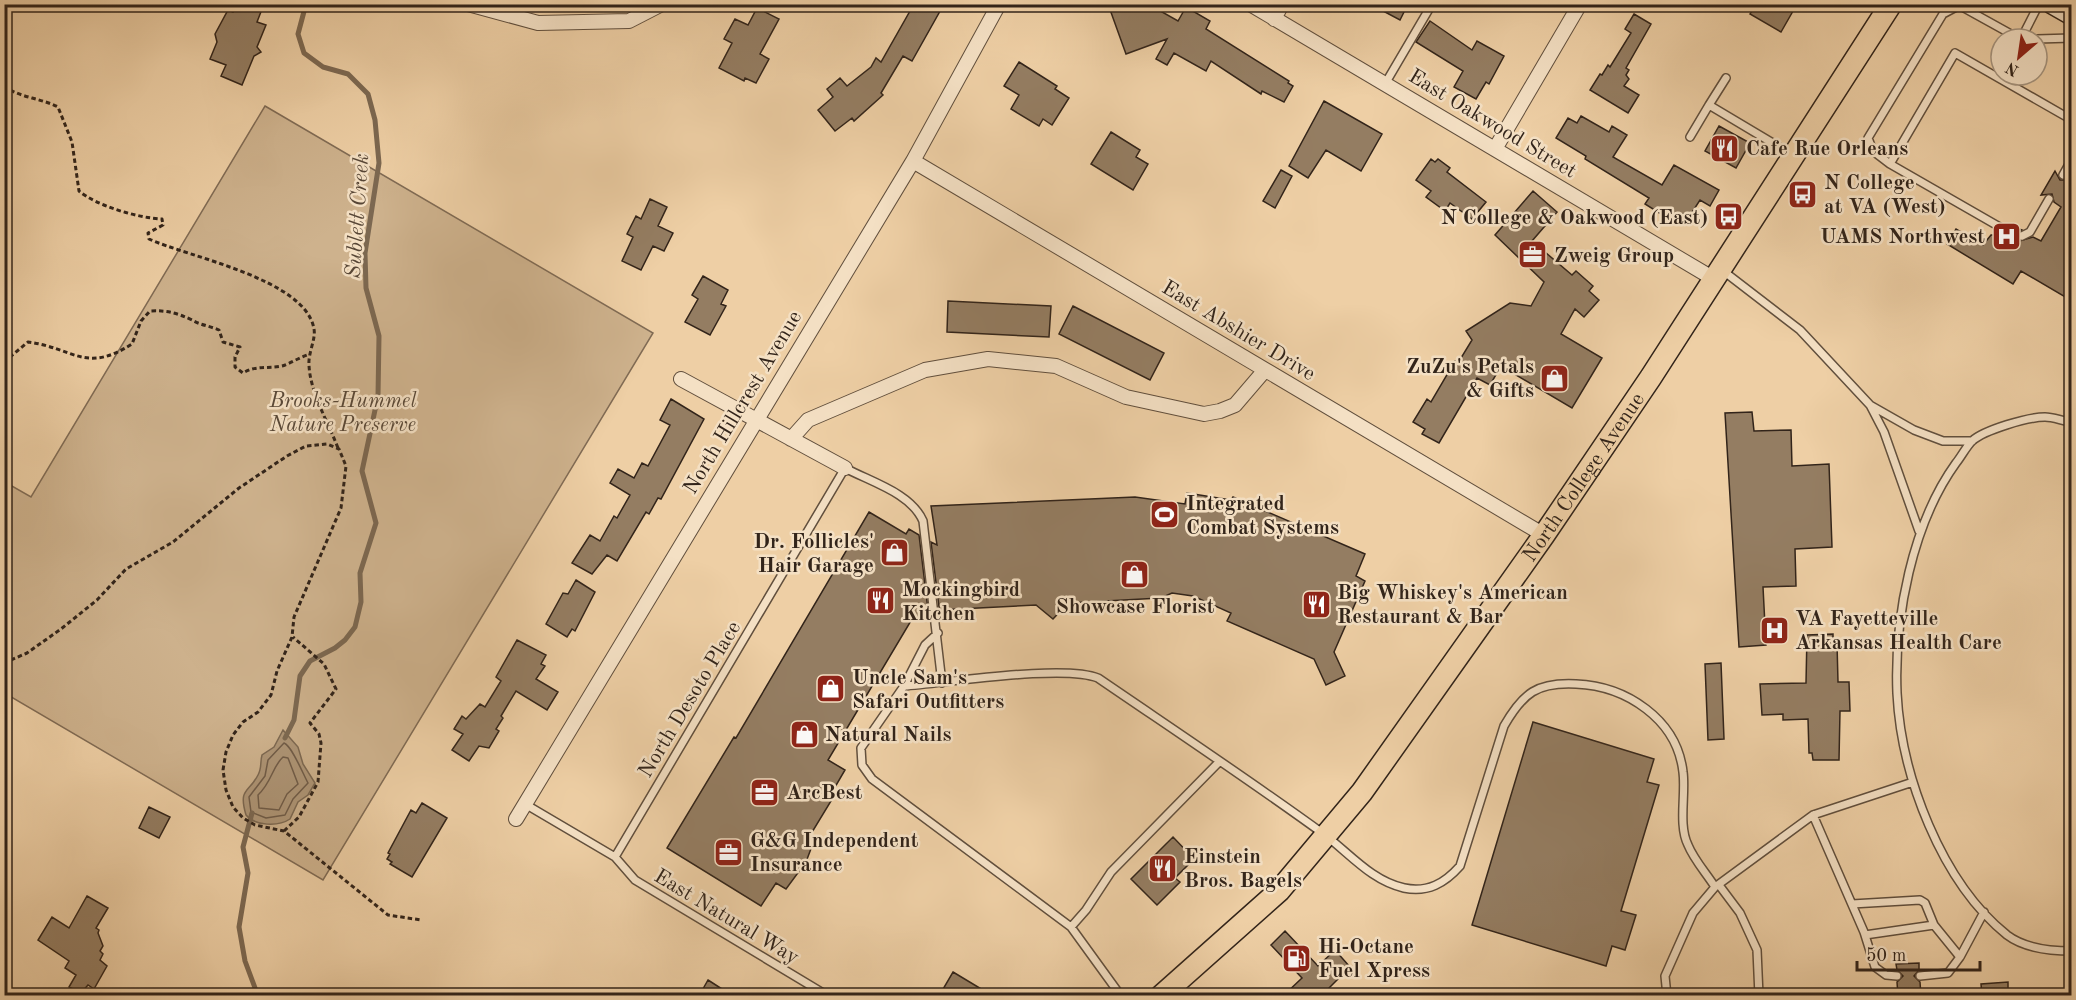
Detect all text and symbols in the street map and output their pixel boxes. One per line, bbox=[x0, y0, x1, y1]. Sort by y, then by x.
north arrow bbox=[1989, 27, 2049, 87]
text: N bbox=[2003, 58, 2022, 78]
street label: East Oakwood Street bbox=[1405, 66, 1580, 183]
restaurant icon: Cafe Rue Orleans bbox=[1709, 132, 1741, 164]
place label: Cafe Rue Orleans bbox=[1746, 139, 1908, 160]
water label: Sublett Creek bbox=[343, 153, 373, 279]
place label: N College at VA (West) bbox=[1824, 173, 1945, 218]
bus stop icon: N College at VA (West) bbox=[1787, 178, 1819, 210]
bus stop icon: N College & Oakwood (East) bbox=[1713, 201, 1745, 233]
place label: N College & Oakwood (East) bbox=[1441, 208, 1708, 229]
hospital icon: UAMS Northwest bbox=[1990, 220, 2022, 252]
place label: UAMS Northwest bbox=[1820, 227, 1985, 248]
office icon: Zweig Group bbox=[1517, 239, 1549, 271]
place label: Zweig Group bbox=[1554, 246, 1674, 267]
street label: East Abshier Drive bbox=[1158, 277, 1319, 385]
street label: North Hillcrest Avenue bbox=[680, 307, 806, 498]
place label: ZuZu's Petals & Gifts bbox=[1406, 357, 1534, 402]
shop icon: ZuZu's Petals & Gifts bbox=[1539, 362, 1571, 394]
street label: North College Avenue bbox=[1520, 390, 1649, 566]
park label: Brooks-Hummel Nature Preserve bbox=[268, 391, 417, 436]
place label: Integrated Combat Systems bbox=[1186, 494, 1339, 539]
sports icon: Integrated Combat Systems bbox=[1149, 499, 1181, 531]
place label: Dr. Follicles' Hair Garage bbox=[753, 532, 874, 577]
shop icon: Dr. Follicles' Hair Garage bbox=[879, 537, 911, 569]
shop icon: Showcase Florist bbox=[1119, 559, 1151, 591]
place label: Mockingbird Kitchen bbox=[902, 580, 1020, 625]
place label: Big Whiskey's American Restaurant & Bar bbox=[1337, 583, 1568, 628]
restaurant icon: Mockingbird Kitchen bbox=[865, 585, 897, 617]
restaurant icon: Big Whiskey's American Restaurant & Bar bbox=[1300, 588, 1332, 620]
place label: Showcase Florist bbox=[1056, 597, 1215, 618]
place label: VA Fayetteville Arkansas Health Care bbox=[1795, 609, 2002, 654]
hospital icon: VA Fayetteville Arkansas Health Care bbox=[1758, 614, 1790, 646]
street label: North Desoto Place bbox=[635, 618, 745, 782]
place label: Uncle Sam's Safari Outfitters bbox=[852, 668, 1004, 713]
shop icon: Uncle Sam's Safari Outfitters bbox=[815, 673, 847, 705]
shop icon: Natural Nails bbox=[788, 718, 820, 750]
place label: Natural Nails bbox=[825, 725, 951, 746]
office icon: ArcBest bbox=[749, 776, 781, 808]
place label: ArcBest bbox=[786, 783, 863, 804]
place label: G&G Independent Insurance bbox=[750, 831, 919, 876]
office icon: G&G Independent Insurance bbox=[713, 836, 745, 868]
place label: Einstein Bros. Bagels bbox=[1184, 847, 1302, 892]
restaurant icon: Einstein Bros. Bagels bbox=[1147, 852, 1179, 884]
street label: East Natural Way bbox=[650, 866, 802, 969]
scale bar bbox=[1857, 934, 1980, 972]
place label: Hi-Octane Fuel Xpress bbox=[1318, 937, 1430, 982]
fuel station icon: Hi-Octane Fuel Xpress bbox=[1281, 942, 1313, 974]
text: 50 m bbox=[1866, 947, 1906, 965]

